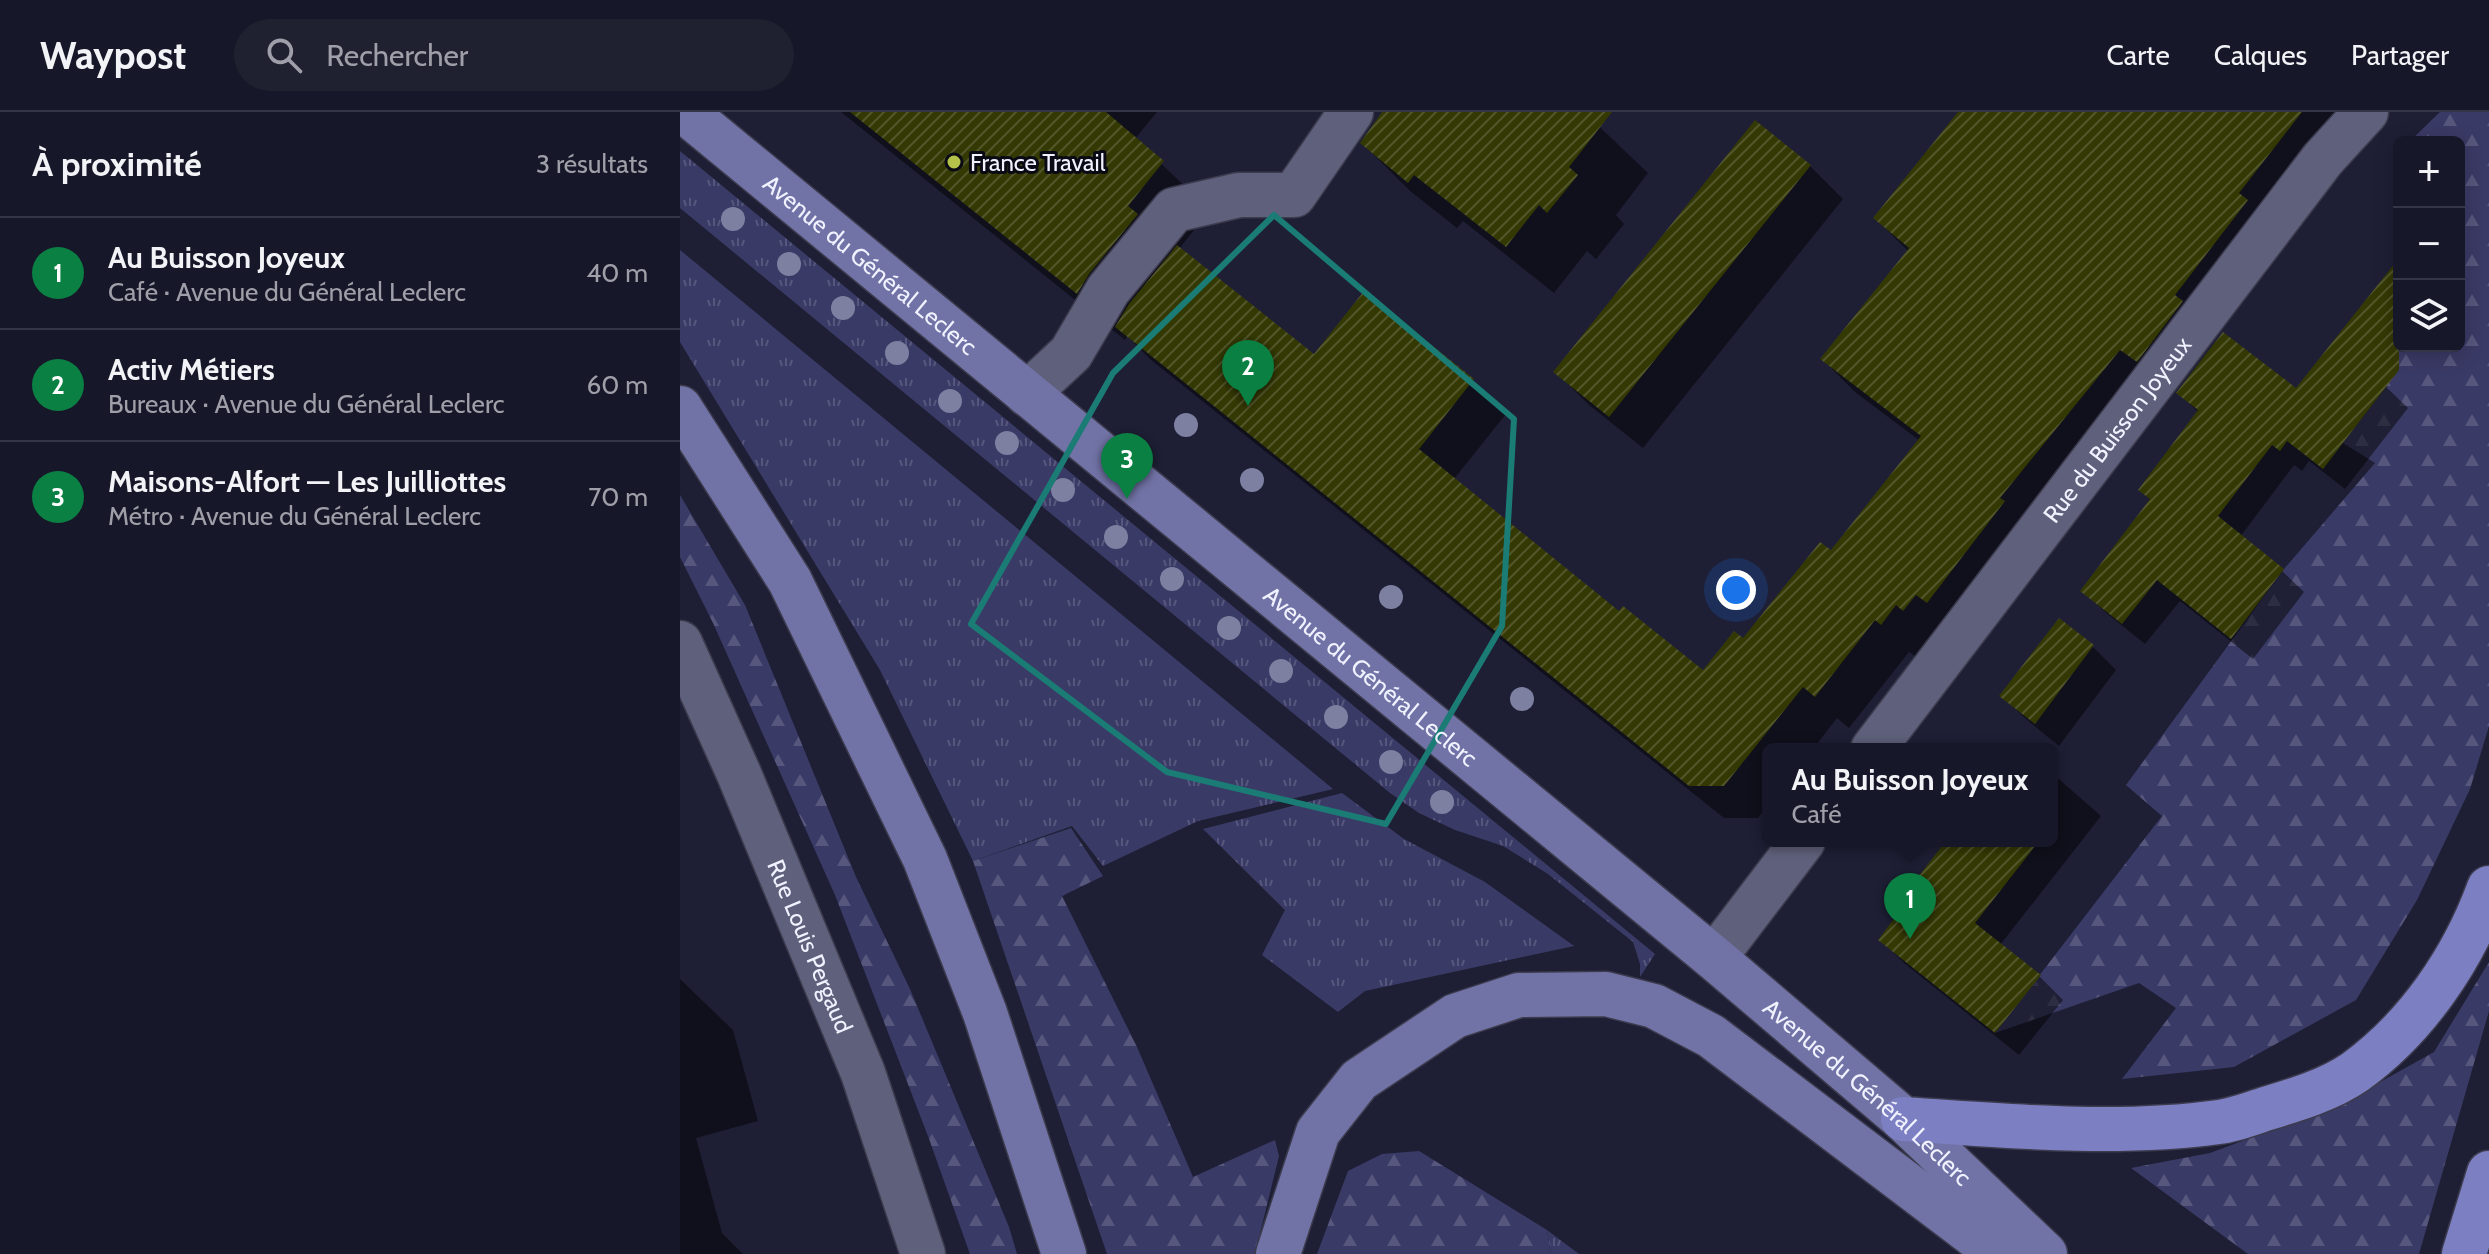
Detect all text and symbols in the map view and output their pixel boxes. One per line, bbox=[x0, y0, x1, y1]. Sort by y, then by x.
search box bbox=[234, 19, 794, 91]
text: Waypost bbox=[40, 32, 186, 79]
icon: search bbox=[262, 33, 306, 77]
text: Rechercher bbox=[326, 37, 468, 74]
text: Carte bbox=[2107, 38, 2170, 72]
text: Calques bbox=[2214, 38, 2307, 72]
text: Partager bbox=[2351, 38, 2449, 72]
map controls bbox=[2393, 136, 2465, 352]
button: + bbox=[2393, 136, 2465, 208]
text: À proximité bbox=[32, 143, 202, 185]
text: 3 résultats bbox=[536, 148, 648, 180]
place label: France Travail bbox=[970, 148, 1106, 177]
marker: France Travail bbox=[945, 153, 963, 171]
street label: Avenue du Général Leclerc bbox=[758, 168, 983, 361]
button: − bbox=[2393, 208, 2465, 280]
text: Au Buisson Joyeux bbox=[108, 239, 345, 276]
text: 1 bbox=[53, 257, 63, 289]
text: 40 m bbox=[586, 257, 648, 289]
text: Café · Avenue du Général Leclerc bbox=[108, 276, 466, 308]
button: layers bbox=[2393, 280, 2465, 352]
street label: Rue du Buisson Joyeux bbox=[2037, 330, 2197, 528]
pin: 2 bbox=[1222, 340, 1274, 406]
text: Activ Métiers bbox=[108, 351, 275, 388]
text: 2 bbox=[51, 369, 65, 401]
text: 60 m bbox=[586, 369, 648, 401]
text: Bureaux · Avenue du Général Leclerc bbox=[108, 388, 505, 420]
pin: 3 bbox=[1101, 433, 1153, 499]
text: Maisons-Alfort — Les Juilliottes bbox=[108, 463, 506, 500]
text: 3 bbox=[51, 481, 65, 513]
text: 70 m bbox=[588, 481, 648, 513]
text: Métro · Avenue du Général Leclerc bbox=[108, 500, 481, 532]
your location bbox=[1716, 570, 1756, 610]
street label: Avenue du Général Leclerc bbox=[1258, 580, 1484, 772]
popup bbox=[1762, 743, 2058, 847]
text: Au Buisson Joyeux bbox=[1791, 761, 2029, 798]
text: Café bbox=[1791, 798, 1842, 830]
street label: Rue Louis Pergaud bbox=[762, 855, 859, 1037]
pin: 1 bbox=[1884, 873, 1936, 939]
street label: Avenue du Général Leclerc bbox=[1758, 992, 1978, 1191]

